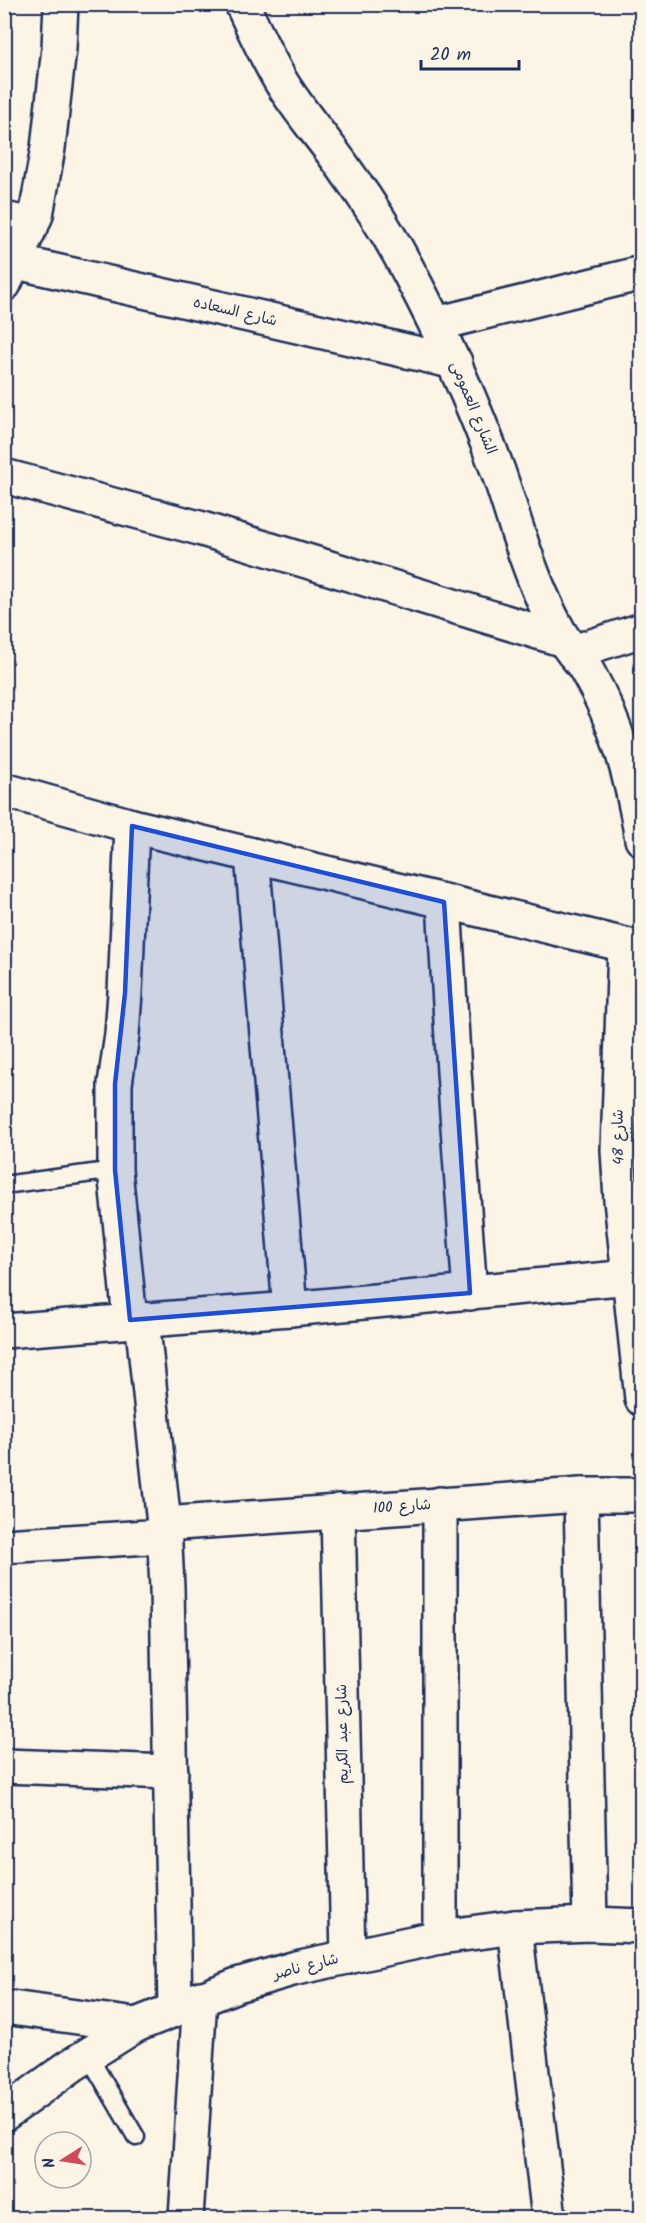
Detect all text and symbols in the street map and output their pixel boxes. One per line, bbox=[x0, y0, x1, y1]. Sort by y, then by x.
scale bar bbox=[421, 33, 518, 71]
text: 20 m bbox=[430, 41, 471, 70]
street label: شارع السعاده bbox=[191, 291, 279, 333]
street label: الشارع العمومى bbox=[443, 358, 503, 458]
street label: شارع 48 bbox=[607, 1109, 631, 1165]
street label: شارع 100 bbox=[372, 1493, 432, 1521]
street label: شارع عبد الكريم bbox=[330, 1684, 356, 1784]
street label: شارع ناصر bbox=[269, 1947, 341, 1987]
north arrow bbox=[33, 2130, 93, 2190]
text: N bbox=[37, 2155, 63, 2170]

